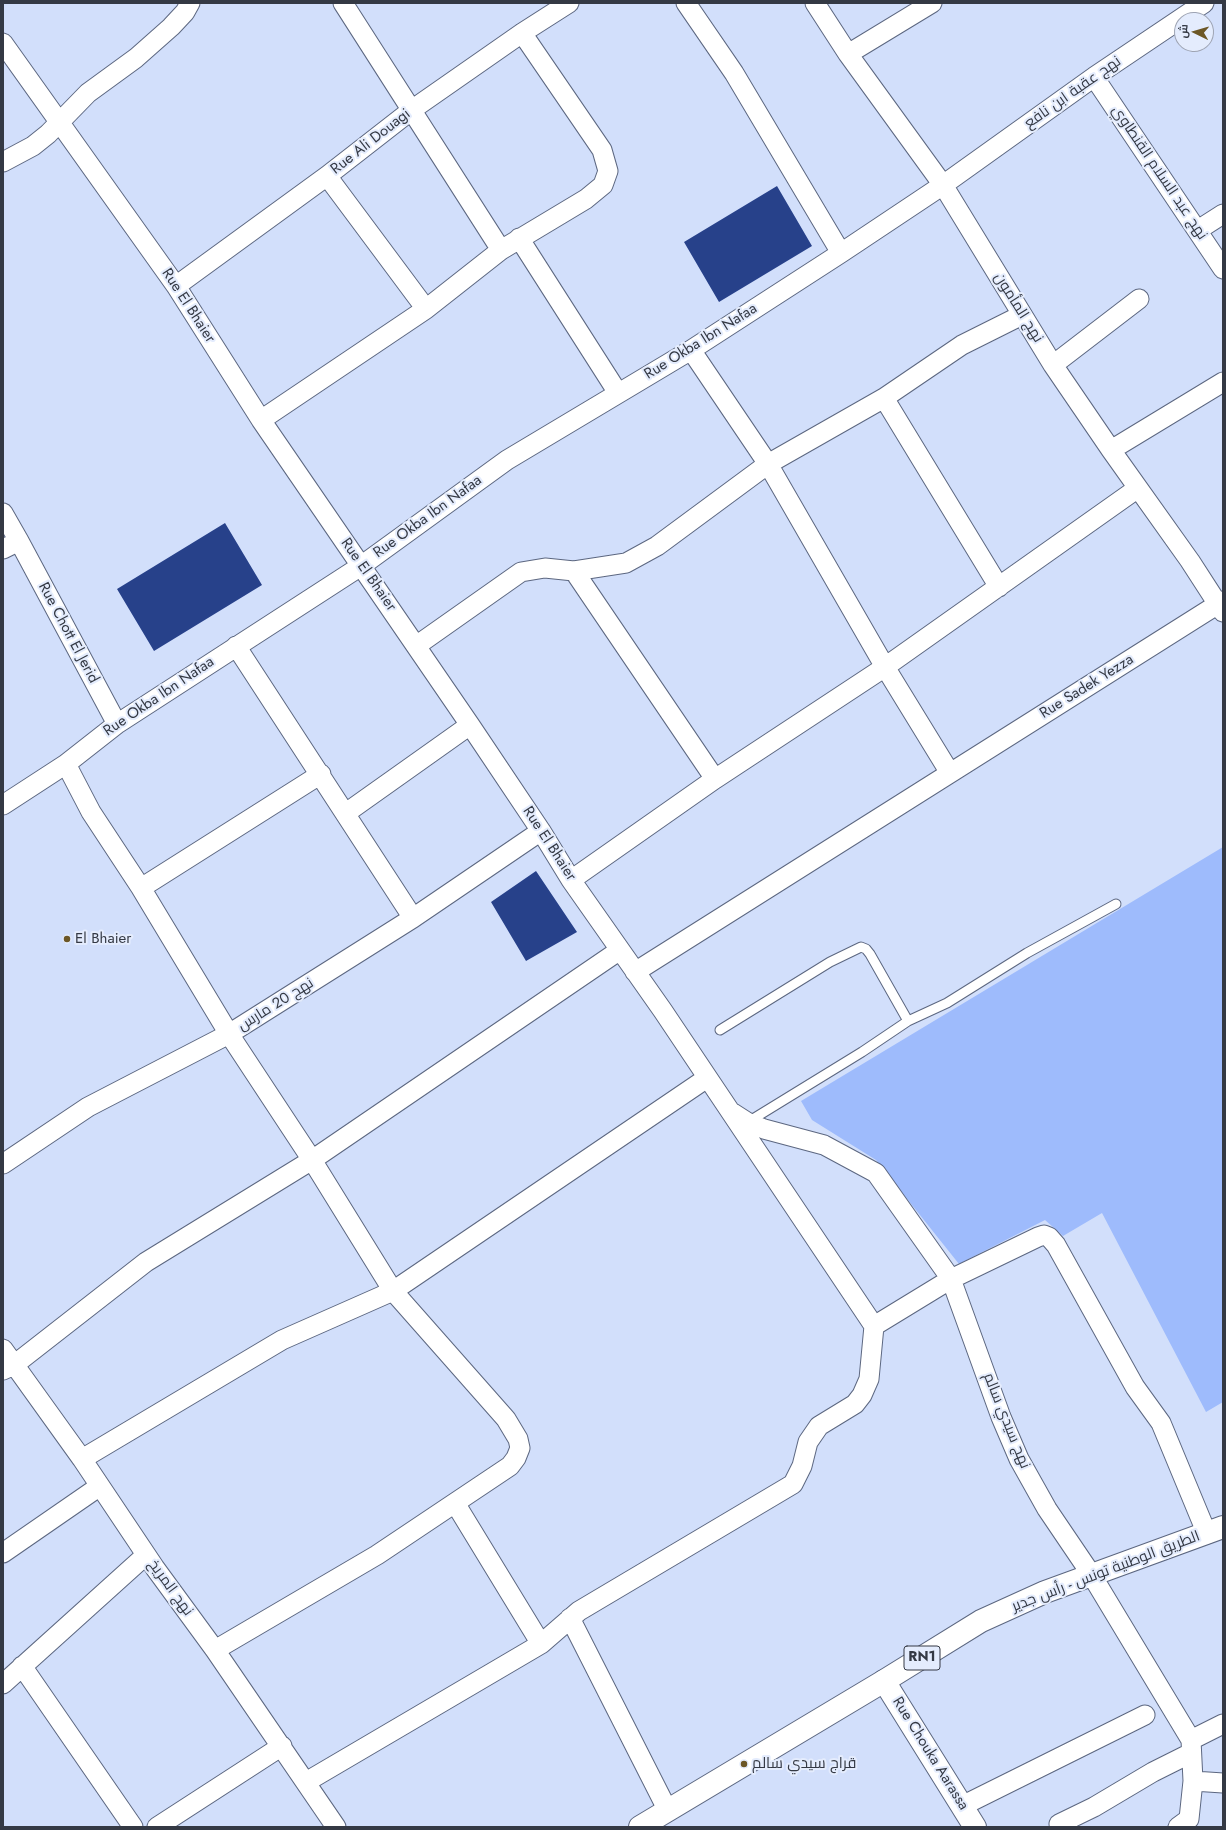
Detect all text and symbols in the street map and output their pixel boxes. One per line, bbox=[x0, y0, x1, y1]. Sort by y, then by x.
north arrow bbox=[1174, 12, 1214, 52]
text: ش bbox=[1174, 23, 1192, 39]
street label: نهج عقبة ابن نافع bbox=[1021, 53, 1125, 133]
street label: نهج عبد السلام القنطاوي bbox=[1107, 102, 1211, 244]
street label: Rue Ali Douagi bbox=[328, 105, 414, 179]
street label: Rue El Bhaier bbox=[157, 265, 219, 347]
street label: نهج المأمون bbox=[989, 270, 1047, 346]
street label: Rue Okba Ibn Nafaa bbox=[641, 300, 761, 384]
street label: Rue Okba Ibn Nafaa bbox=[370, 472, 486, 562]
street label: Rue El Bhaier bbox=[336, 535, 400, 615]
street label: Rue Chott El Jerid bbox=[34, 579, 102, 687]
street label: Rue Sadek Yezza bbox=[1037, 651, 1137, 723]
street label: Rue Okba Ibn Nafaa bbox=[100, 653, 218, 741]
street label: Rue El Bhaier bbox=[518, 803, 580, 885]
place label: El Bhaier bbox=[75, 930, 131, 948]
marker: El Bhaier bbox=[62, 934, 72, 944]
street label: نهج 20 مارس bbox=[235, 975, 317, 1035]
street label: نهج سيدي سالم bbox=[979, 1371, 1033, 1471]
street label: الطريق الوطنية تونس - رأس جدير bbox=[1009, 1528, 1203, 1616]
street label: نهج المريخ bbox=[144, 1556, 196, 1620]
road number: RN1 bbox=[904, 1646, 940, 1670]
street label: Rue Chouka Aarassa bbox=[888, 1694, 972, 1814]
place label: قراج سيدي سالم bbox=[752, 1755, 856, 1773]
marker: قراج سيدي سالم bbox=[739, 1759, 749, 1769]

